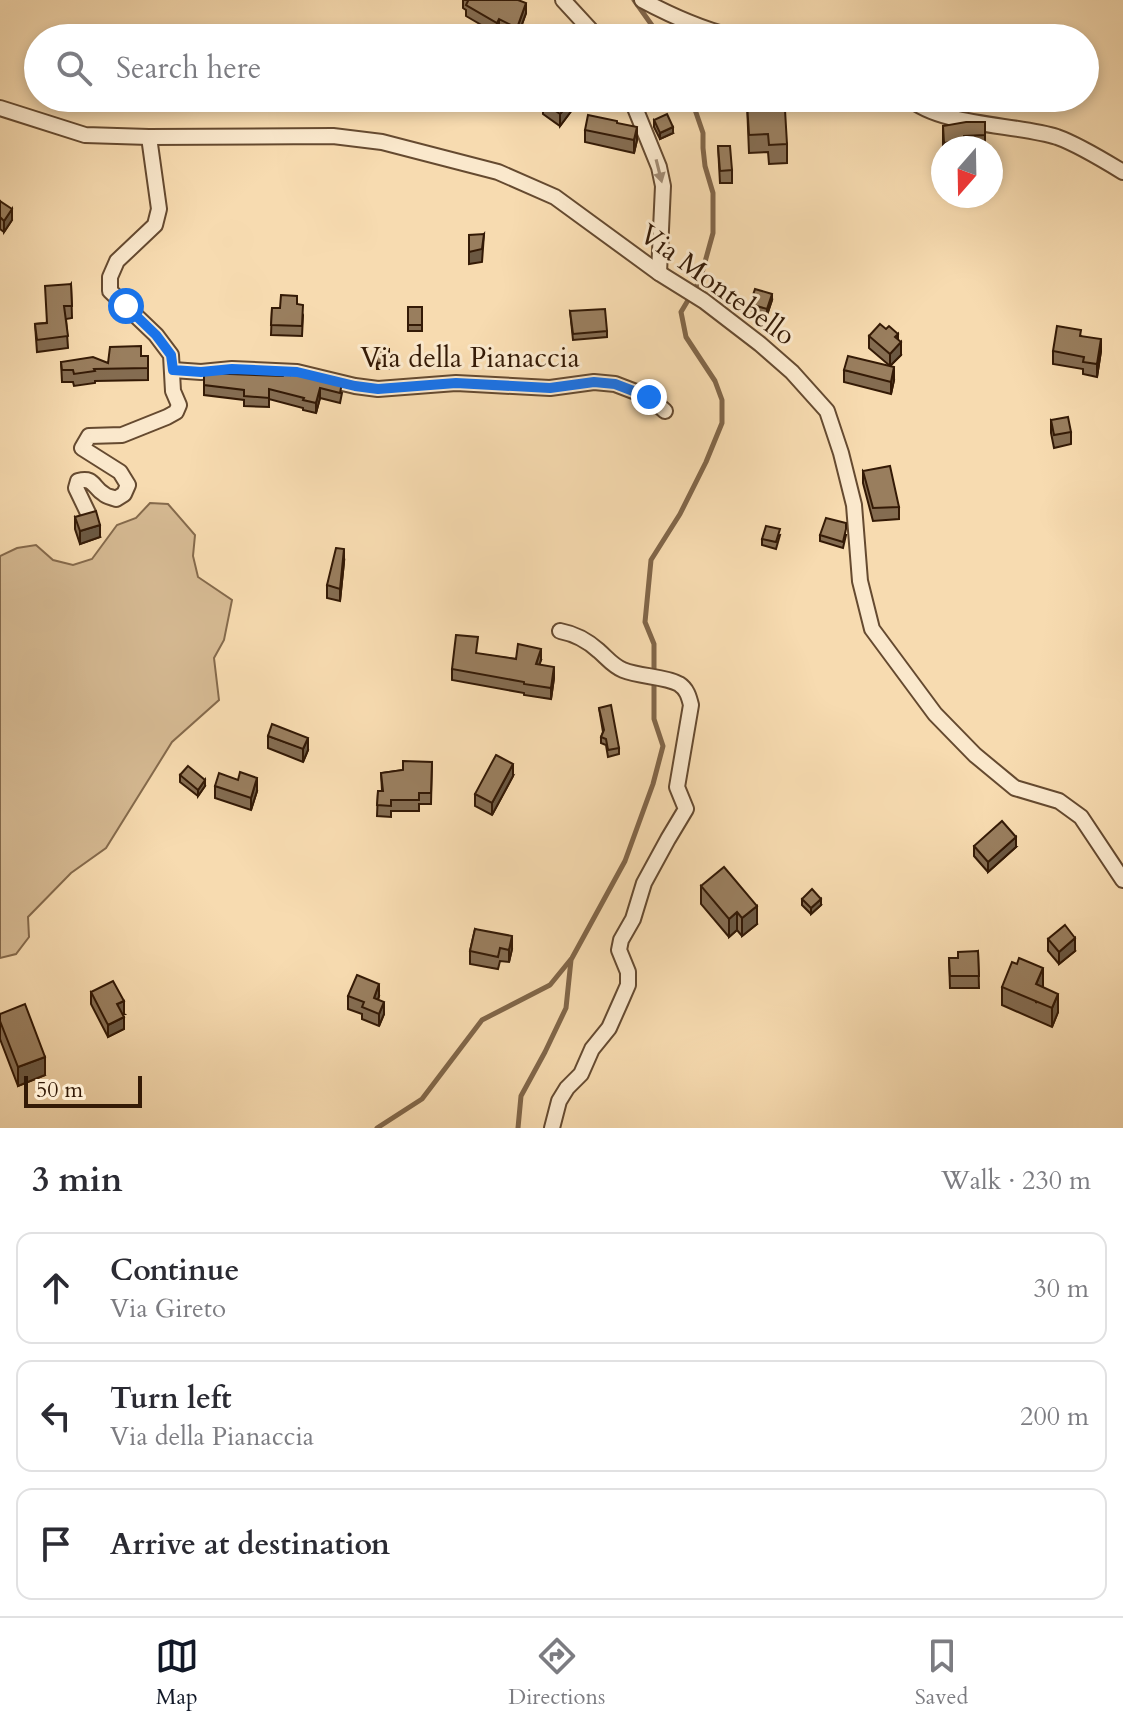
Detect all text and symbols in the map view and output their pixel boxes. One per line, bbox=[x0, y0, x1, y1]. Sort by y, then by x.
search box bbox=[24, 24, 1099, 112]
icon: search bbox=[52, 46, 96, 90]
text: Search here bbox=[116, 48, 261, 89]
north arrow bbox=[931, 136, 1003, 208]
one-way arrow bbox=[653, 158, 665, 183]
street label: Via Montebello bbox=[632, 215, 803, 354]
route start bbox=[108, 288, 144, 324]
street label: Via della Pianaccia bbox=[360, 339, 580, 377]
route end bbox=[631, 379, 667, 415]
scale bar bbox=[24, 1072, 142, 1108]
text: 50 m bbox=[36, 1075, 83, 1105]
text: 3 min bbox=[32, 1157, 123, 1203]
text: Walk · 230 m bbox=[941, 1163, 1091, 1198]
text: Continue bbox=[110, 1250, 239, 1291]
icon: ahead bbox=[34, 1266, 78, 1310]
text: 30 m bbox=[1033, 1271, 1089, 1306]
text: Via Gireto bbox=[110, 1291, 226, 1326]
text: Turn left bbox=[110, 1378, 232, 1419]
icon: left bbox=[34, 1394, 78, 1438]
text: 200 m bbox=[1020, 1399, 1089, 1434]
text: Via della Pianaccia bbox=[110, 1419, 314, 1454]
icon: arrive bbox=[34, 1522, 78, 1566]
text: Arrive at destination bbox=[110, 1524, 390, 1565]
tab: Map bbox=[155, 1634, 199, 1712]
tab: Directions bbox=[508, 1634, 605, 1712]
tab: Saved bbox=[915, 1634, 968, 1712]

